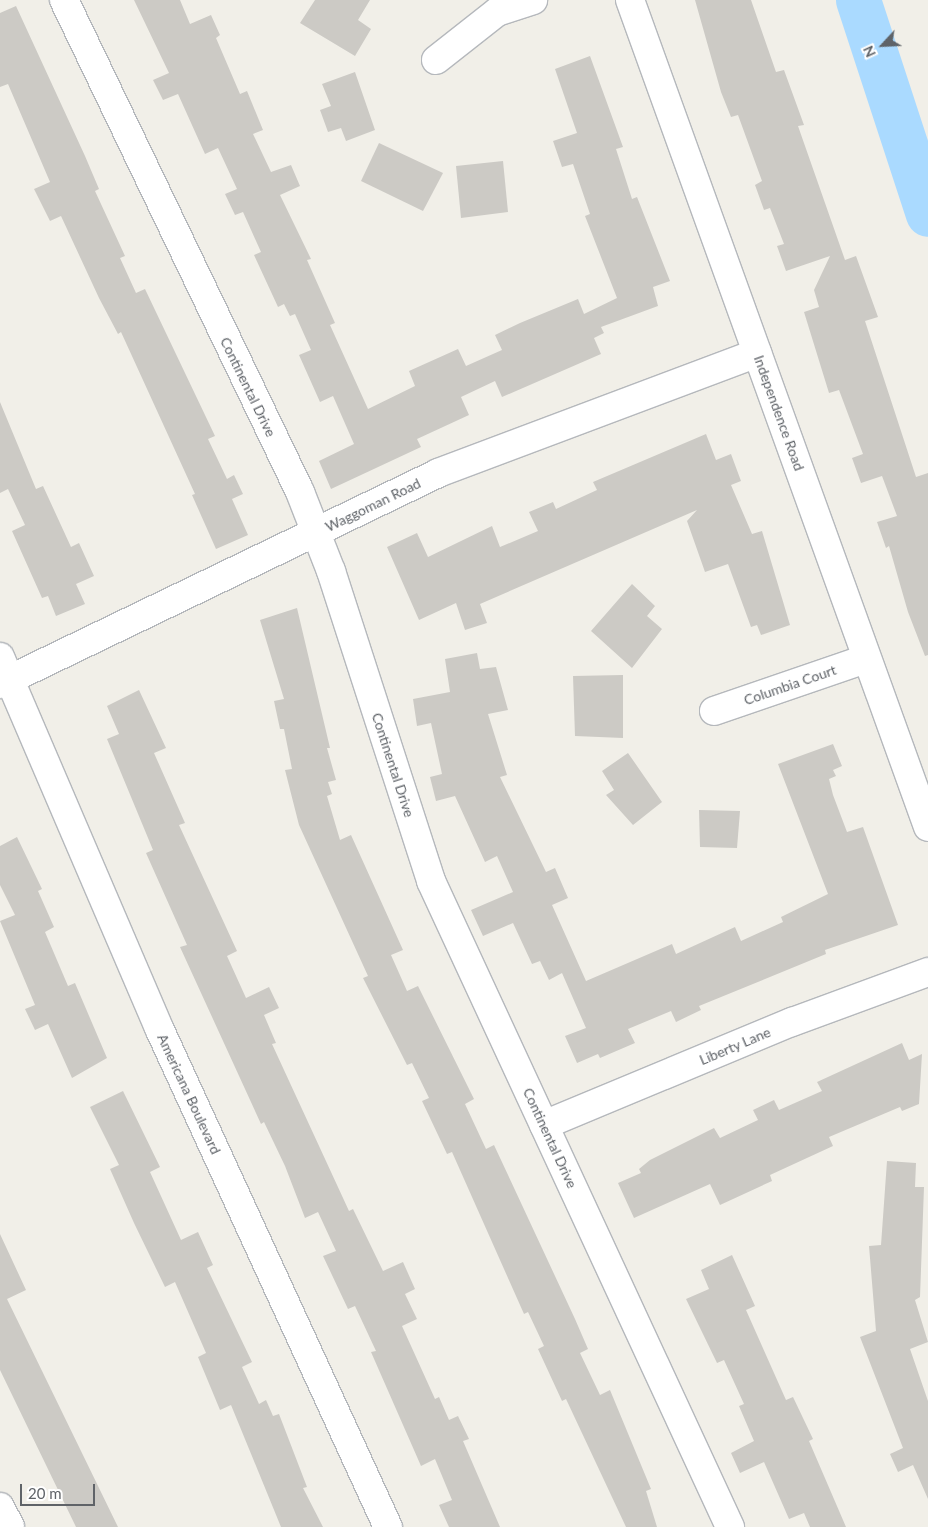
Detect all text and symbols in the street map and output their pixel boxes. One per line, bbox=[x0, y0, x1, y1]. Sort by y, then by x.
north arrow bbox=[858, 20, 908, 70]
text: N bbox=[859, 43, 879, 60]
street label: Continental Drive bbox=[217, 334, 279, 440]
street label: Independence Road bbox=[750, 353, 808, 473]
street label: Waggoman Road bbox=[323, 475, 423, 535]
street label: Columbia Court bbox=[742, 661, 838, 709]
street label: Continental Drive bbox=[368, 711, 418, 819]
street label: Liberty Lane bbox=[697, 1023, 773, 1069]
street label: Americana Boulevard bbox=[154, 1031, 224, 1157]
street label: Continental Drive bbox=[519, 1085, 581, 1191]
scale bar bbox=[22, 1474, 98, 1506]
text: 20 m bbox=[28, 1484, 62, 1502]

